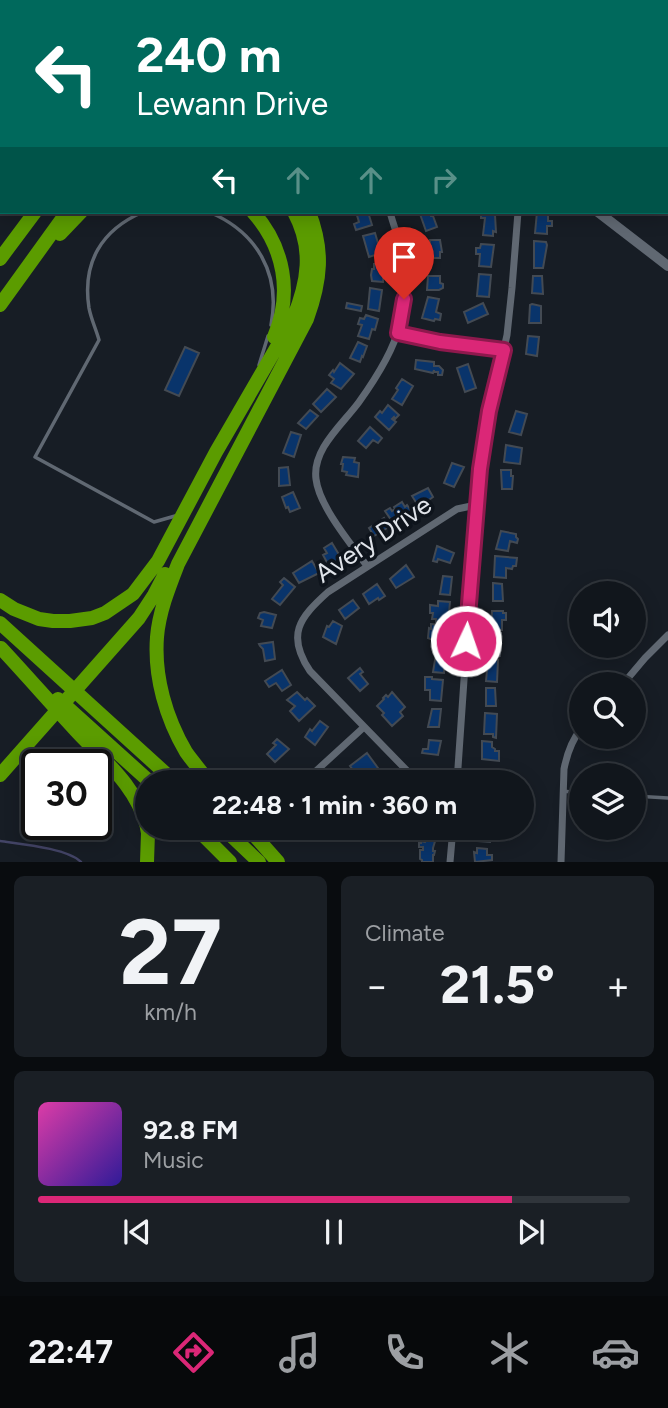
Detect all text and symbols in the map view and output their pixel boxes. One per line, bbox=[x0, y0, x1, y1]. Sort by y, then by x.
text: 240 m bbox=[136, 25, 282, 84]
icon: left bbox=[21, 28, 112, 119]
text: Lewann Drive bbox=[136, 85, 328, 123]
icon: left bbox=[206, 161, 244, 199]
icon: ahead bbox=[279, 161, 317, 199]
icon: ahead bbox=[352, 161, 390, 199]
icon: right bbox=[425, 161, 463, 199]
pin bbox=[374, 227, 434, 299]
icon: arrive bbox=[385, 238, 423, 276]
street label: Avery Drive bbox=[309, 488, 437, 590]
map controls bbox=[569, 581, 646, 840]
button: sound bbox=[569, 581, 646, 658]
position arrow bbox=[429, 604, 503, 678]
button: search bbox=[569, 672, 646, 749]
speed limit sign: 30 bbox=[21, 749, 112, 840]
button: layers bbox=[569, 763, 646, 840]
text: 22:48 · 1 min · 360 m bbox=[212, 789, 457, 821]
text: 27 bbox=[119, 898, 222, 1007]
text: Climate bbox=[365, 919, 444, 947]
text: 21.5° bbox=[440, 954, 555, 1016]
text: − bbox=[365, 963, 389, 1009]
text: + bbox=[606, 963, 630, 1009]
text: km/h bbox=[144, 998, 197, 1026]
text: 92.8 FM bbox=[143, 1114, 238, 1146]
text: Music bbox=[143, 1146, 204, 1174]
icon: previous bbox=[118, 1213, 156, 1251]
icon: pause bbox=[315, 1213, 353, 1251]
icon: next bbox=[512, 1213, 550, 1251]
icon: directions bbox=[169, 1328, 218, 1377]
icon: music bbox=[275, 1328, 324, 1377]
icon: phone bbox=[380, 1328, 429, 1377]
icon: climate bbox=[485, 1328, 534, 1377]
icon: car bbox=[591, 1328, 640, 1377]
text: 22:47 bbox=[28, 1333, 113, 1371]

